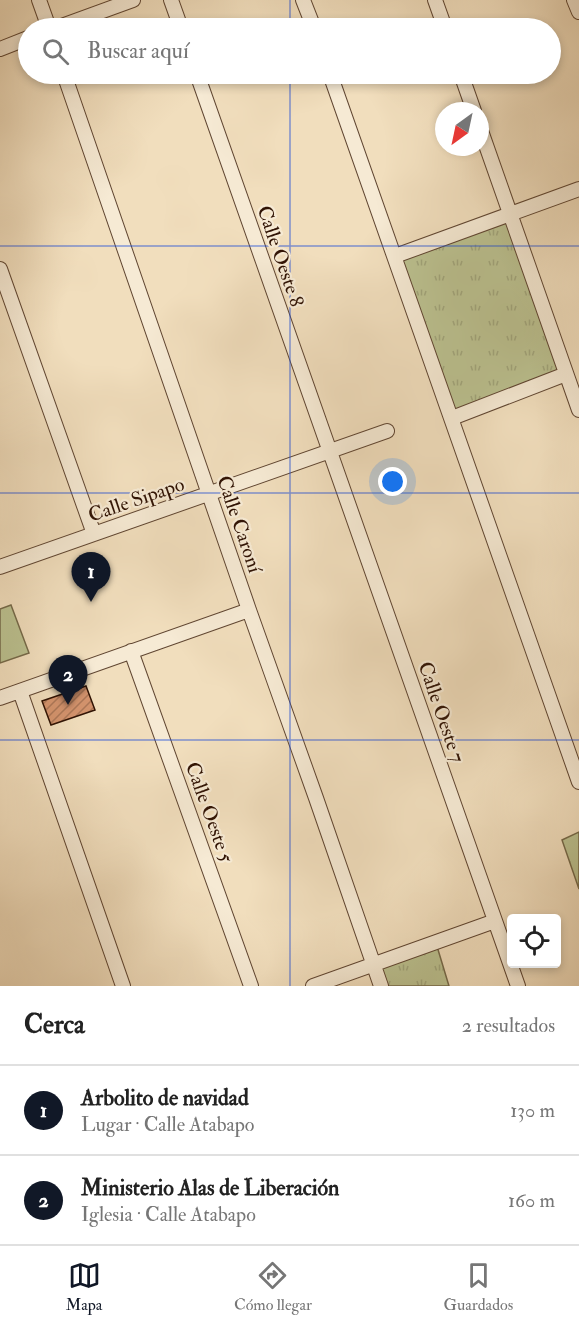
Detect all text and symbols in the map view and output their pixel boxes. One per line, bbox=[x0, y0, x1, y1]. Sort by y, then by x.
search box bbox=[18, 18, 561, 84]
icon: search bbox=[39, 35, 72, 68]
text: Buscar aquí bbox=[87, 37, 189, 65]
north arrow bbox=[435, 102, 489, 156]
street label: Calle Oeste 8 bbox=[252, 202, 310, 310]
your location bbox=[378, 467, 407, 496]
street label: Calle Sipapo bbox=[85, 471, 188, 529]
street label: Calle Caroní bbox=[211, 472, 268, 578]
pin: 1 bbox=[72, 552, 110, 602]
pin: 2 bbox=[48, 656, 88, 705]
street label: Calle Oeste 7 bbox=[413, 658, 470, 766]
street label: Calle Oeste 5 bbox=[180, 759, 239, 866]
map controls bbox=[507, 914, 561, 968]
button: locate bbox=[507, 914, 561, 968]
text: Cerca bbox=[24, 1009, 85, 1041]
text: 2 resultados bbox=[462, 1013, 555, 1038]
text: Arbolito de navidad bbox=[81, 1084, 249, 1112]
text: 1 bbox=[40, 1098, 47, 1123]
text: 130 m bbox=[510, 1098, 555, 1123]
text: Lugar · Calle Atabapo bbox=[81, 1112, 254, 1137]
text: Ministerio Alas de Liberación bbox=[81, 1174, 339, 1202]
text: 2 bbox=[38, 1188, 49, 1213]
text: 160 m bbox=[508, 1188, 555, 1213]
text: Iglesia · Calle Atabapo bbox=[81, 1202, 256, 1227]
tab: Mapa bbox=[66, 1259, 102, 1315]
tab: Cómo llegar bbox=[234, 1259, 312, 1315]
tab: Guardados bbox=[444, 1259, 513, 1315]

